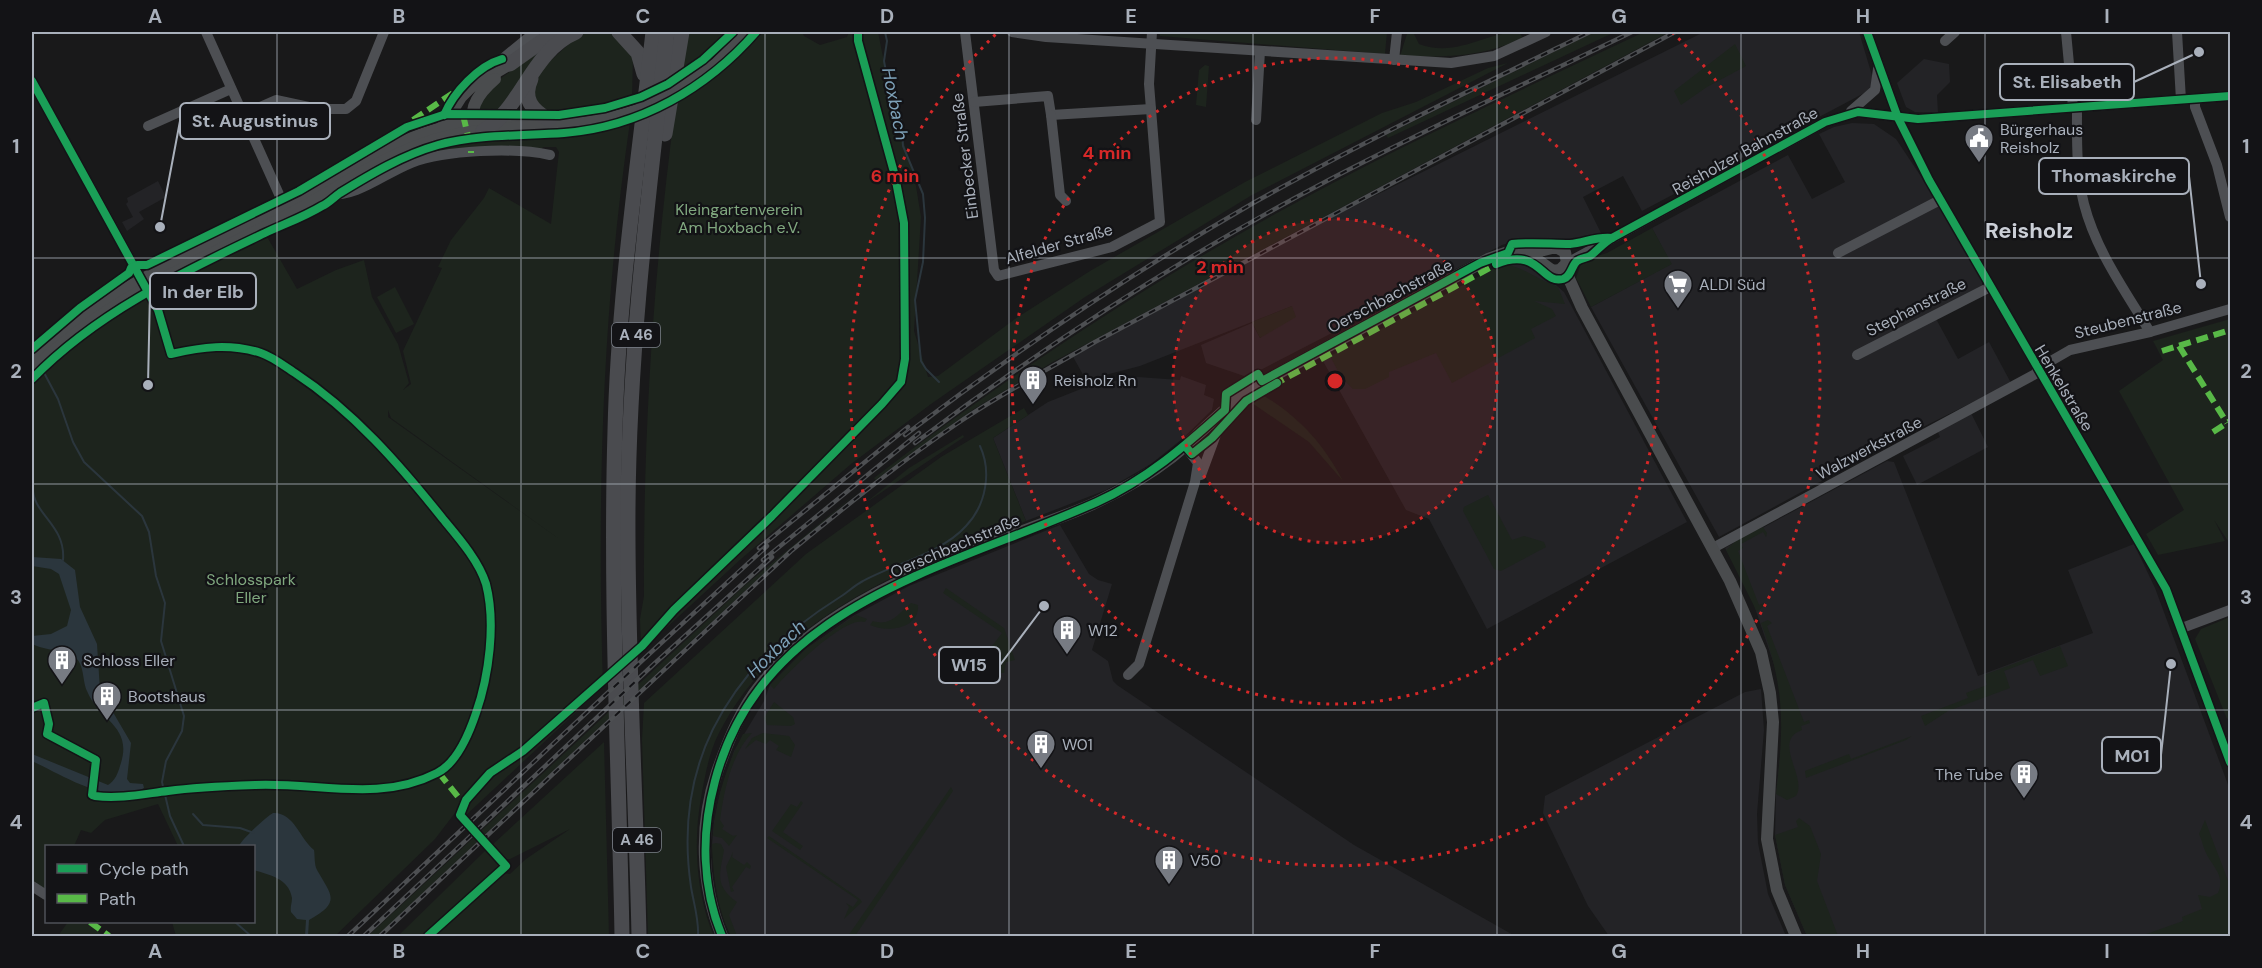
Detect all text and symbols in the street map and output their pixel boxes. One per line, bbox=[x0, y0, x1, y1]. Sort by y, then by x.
text: A bbox=[148, 3, 162, 29]
text: B bbox=[393, 3, 405, 29]
text: C bbox=[636, 3, 650, 29]
text: D bbox=[880, 3, 894, 29]
text: E bbox=[1125, 3, 1137, 29]
text: F bbox=[1369, 3, 1381, 29]
text: G bbox=[1611, 3, 1627, 29]
text: H bbox=[1856, 3, 1870, 29]
text: I bbox=[2104, 3, 2110, 29]
callout: St. Elisabeth bbox=[2000, 64, 2134, 100]
water label: Hoxbach bbox=[876, 66, 914, 142]
text: St. Elisabeth bbox=[2012, 70, 2122, 94]
street label: Einbecker Straße bbox=[947, 92, 983, 220]
street label: Reisholzer Bahnstraße bbox=[1668, 102, 1822, 200]
callout: St. Augustinus bbox=[180, 103, 330, 139]
text: St. Augustinus bbox=[192, 109, 318, 133]
place label: Bürgerhaus Reisholz bbox=[2000, 119, 2083, 158]
public building icon: Bürgerhaus Reisholz bbox=[1963, 122, 1995, 164]
text: 1 bbox=[12, 133, 20, 159]
text: 1 bbox=[2242, 133, 2250, 159]
text: 4 min bbox=[1083, 141, 1131, 165]
callout: Thomaskirche bbox=[2039, 158, 2189, 194]
text: 6 min bbox=[871, 164, 919, 188]
text: Thomaskirche bbox=[2051, 164, 2177, 188]
park label: Kleingartenverein Am Hoxbach e.V. bbox=[675, 199, 803, 238]
district label: Reisholz bbox=[1985, 216, 2073, 245]
street label: Alfelder Straße bbox=[1003, 219, 1115, 269]
street label: Oerschbachstraße bbox=[1324, 254, 1456, 338]
text: 2 min bbox=[1196, 255, 1244, 279]
supermarket icon: ALDI Süd bbox=[1662, 268, 1694, 310]
callout: In der Elb bbox=[150, 273, 256, 309]
street label: Stephanstraße bbox=[1862, 273, 1970, 341]
place label: ALDI Süd bbox=[1699, 274, 1766, 295]
text: In der Elb bbox=[162, 280, 244, 304]
street label: Steubenstraße bbox=[2072, 297, 2184, 343]
road number: A 46 bbox=[612, 323, 660, 347]
street label: Henkelstraße bbox=[2030, 341, 2098, 435]
text: 2 bbox=[10, 358, 22, 384]
text: 2 bbox=[2240, 358, 2252, 384]
building icon: Reisholz Rn bbox=[1017, 364, 1049, 406]
place label: Reisholz Rn bbox=[1054, 370, 1137, 391]
centre of rings bbox=[1325, 371, 1345, 391]
street label: Walzwerkstraße bbox=[1812, 411, 1926, 485]
street label: Oerschbachstraße bbox=[887, 509, 1023, 583]
park label: Schlosspark Eller bbox=[206, 569, 296, 608]
text: 3 bbox=[10, 584, 22, 610]
text: 3 bbox=[2240, 584, 2252, 610]
building icon: W12 bbox=[1051, 614, 1083, 656]
water label: Hoxbach bbox=[741, 615, 811, 683]
place label: W12 bbox=[1088, 620, 1118, 641]
building icon: Schloss Eller bbox=[46, 644, 78, 686]
callout: W15 bbox=[939, 647, 1000, 683]
place label: Schloss Eller bbox=[83, 650, 175, 671]
text: W15 bbox=[951, 653, 987, 677]
building icon: Bootshaus bbox=[91, 680, 123, 722]
place label: Bootshaus bbox=[128, 686, 206, 707]
building icon: W01 bbox=[1025, 728, 1057, 770]
place label: W01 bbox=[1062, 734, 1093, 755]
callout: M01 bbox=[2102, 737, 2161, 773]
text: M01 bbox=[2114, 744, 2150, 768]
building icon: The Tube bbox=[2008, 758, 2040, 800]
place label: The Tube bbox=[1935, 764, 2003, 785]
text: 4 bbox=[10, 809, 23, 835]
text: 4 bbox=[2240, 809, 2253, 835]
road number: A 46 bbox=[613, 828, 661, 852]
building icon: V50 bbox=[1153, 844, 1185, 886]
legend bbox=[45, 845, 255, 923]
place label: V50 bbox=[1190, 850, 1221, 871]
text: Cycle path bbox=[99, 857, 189, 881]
text: Path bbox=[99, 887, 136, 911]
text: A bbox=[148, 938, 162, 964]
text: B bbox=[393, 938, 405, 964]
text: C bbox=[636, 938, 650, 964]
text: D bbox=[880, 938, 894, 964]
text: E bbox=[1125, 938, 1137, 964]
text: F bbox=[1369, 938, 1381, 964]
text: G bbox=[1611, 938, 1627, 964]
text: H bbox=[1856, 938, 1870, 964]
text: I bbox=[2104, 938, 2110, 964]

